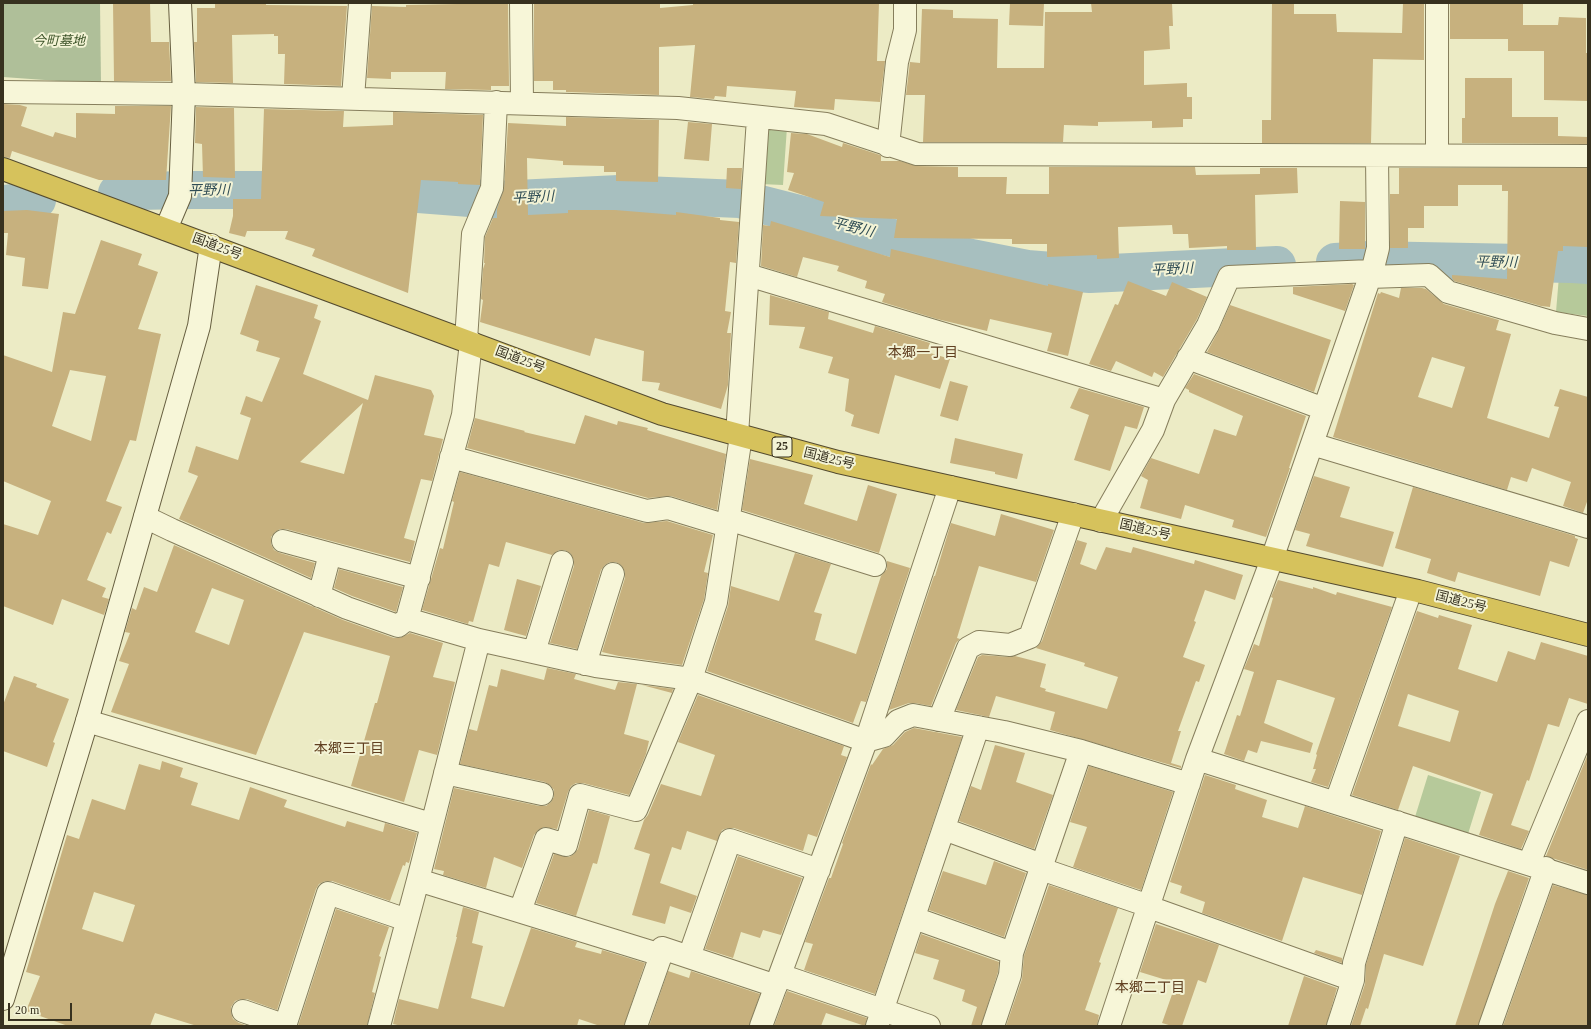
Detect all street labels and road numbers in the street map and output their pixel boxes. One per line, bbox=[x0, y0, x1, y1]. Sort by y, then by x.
street label: 国道25号 bbox=[190, 231, 244, 263]
street label: 国道25号 bbox=[493, 343, 547, 377]
road number: 25 bbox=[772, 437, 792, 457]
street label: 国道25号 bbox=[802, 445, 856, 473]
street label: 国道25号 bbox=[1118, 517, 1172, 543]
street label: 国道25号 bbox=[1434, 588, 1488, 616]

